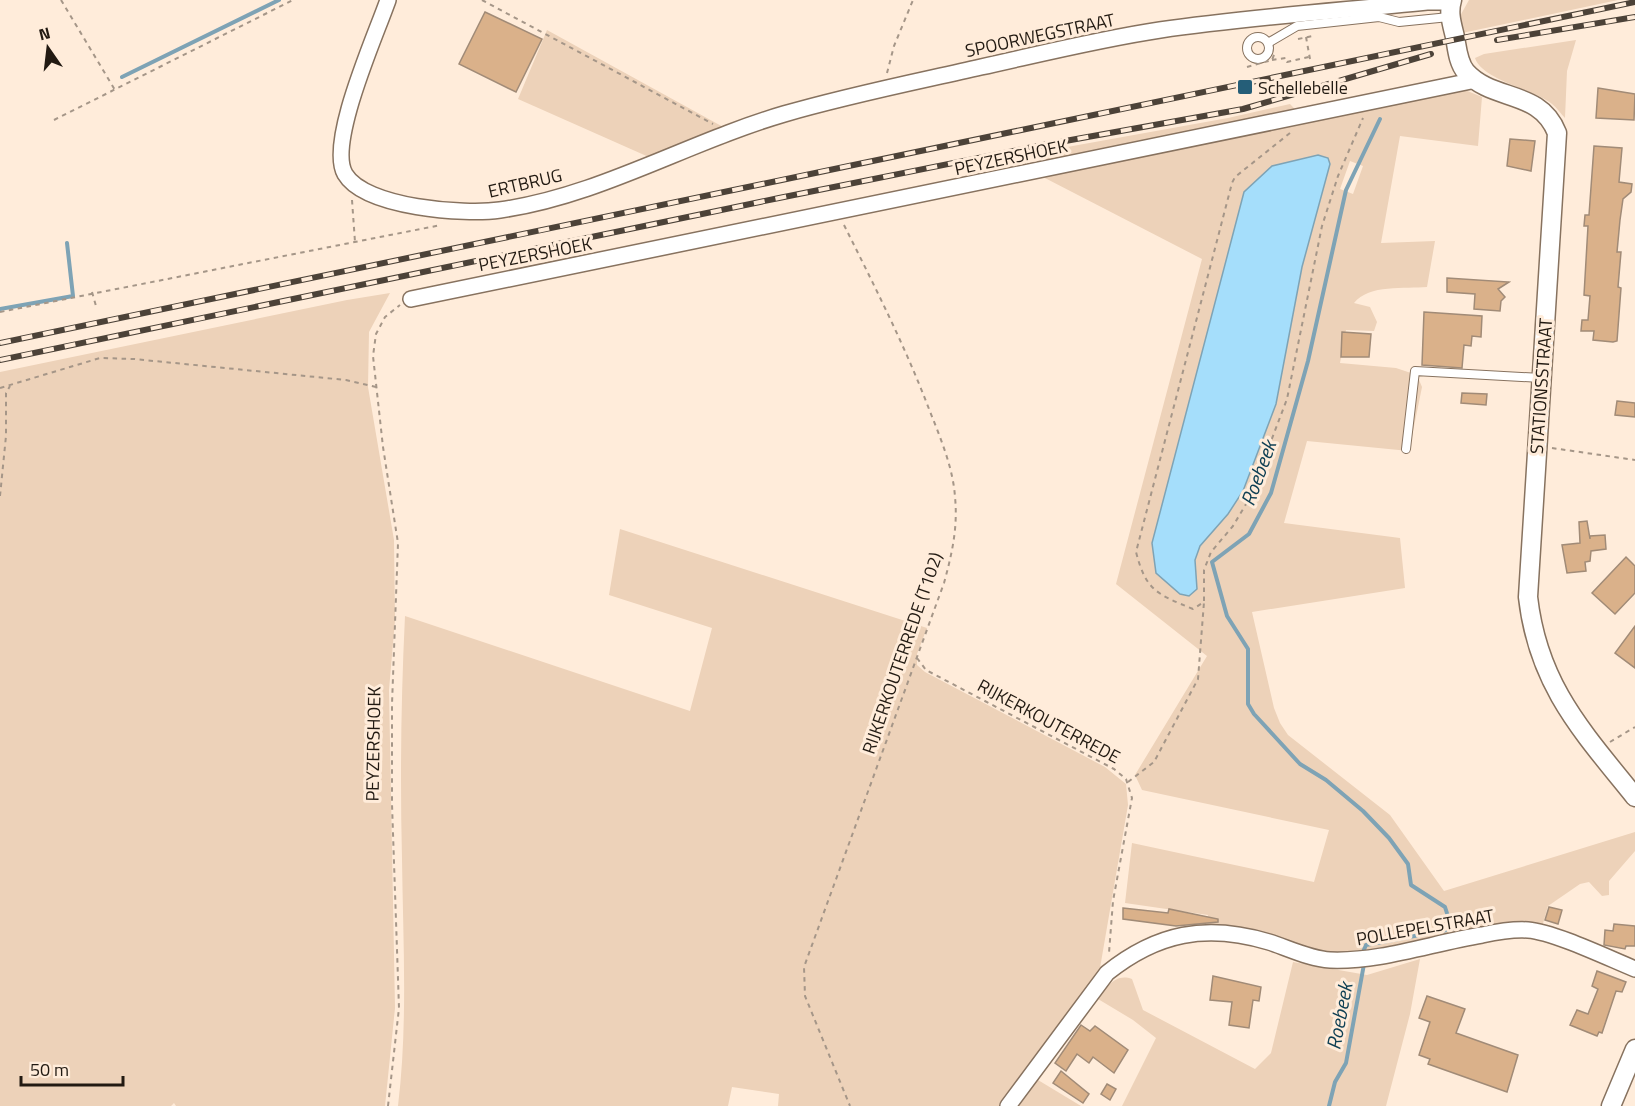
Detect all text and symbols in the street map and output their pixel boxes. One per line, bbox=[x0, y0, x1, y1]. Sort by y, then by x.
street label: SPOORWEGSTRAAT bbox=[963, 6, 1118, 64]
north arrow bbox=[18, 18, 78, 78]
text: N bbox=[36, 20, 53, 46]
place label: Schellebelle bbox=[1258, 74, 1348, 101]
marker: Schellebelle bbox=[1236, 78, 1254, 96]
street label: PEYZERSHOEK bbox=[952, 132, 1070, 182]
street label: ERTBRUG bbox=[485, 161, 565, 205]
street label: PEYZERSHOEK bbox=[476, 230, 594, 278]
street label: STATIONSSTRAAT bbox=[1523, 317, 1559, 455]
water label: Roebeek bbox=[1232, 434, 1285, 510]
street label: RIJKERKOUTERREDE (T102) bbox=[855, 549, 949, 757]
street label: RIJKERKOUTERREDE bbox=[973, 672, 1125, 770]
street label: PEYZERSHOEK bbox=[358, 686, 388, 802]
street label: POLLEPELSTRAAT bbox=[1354, 902, 1496, 952]
water label: Roebeek bbox=[1317, 978, 1361, 1052]
scale bar bbox=[21, 1049, 123, 1087]
text: 50 m bbox=[30, 1056, 69, 1083]

